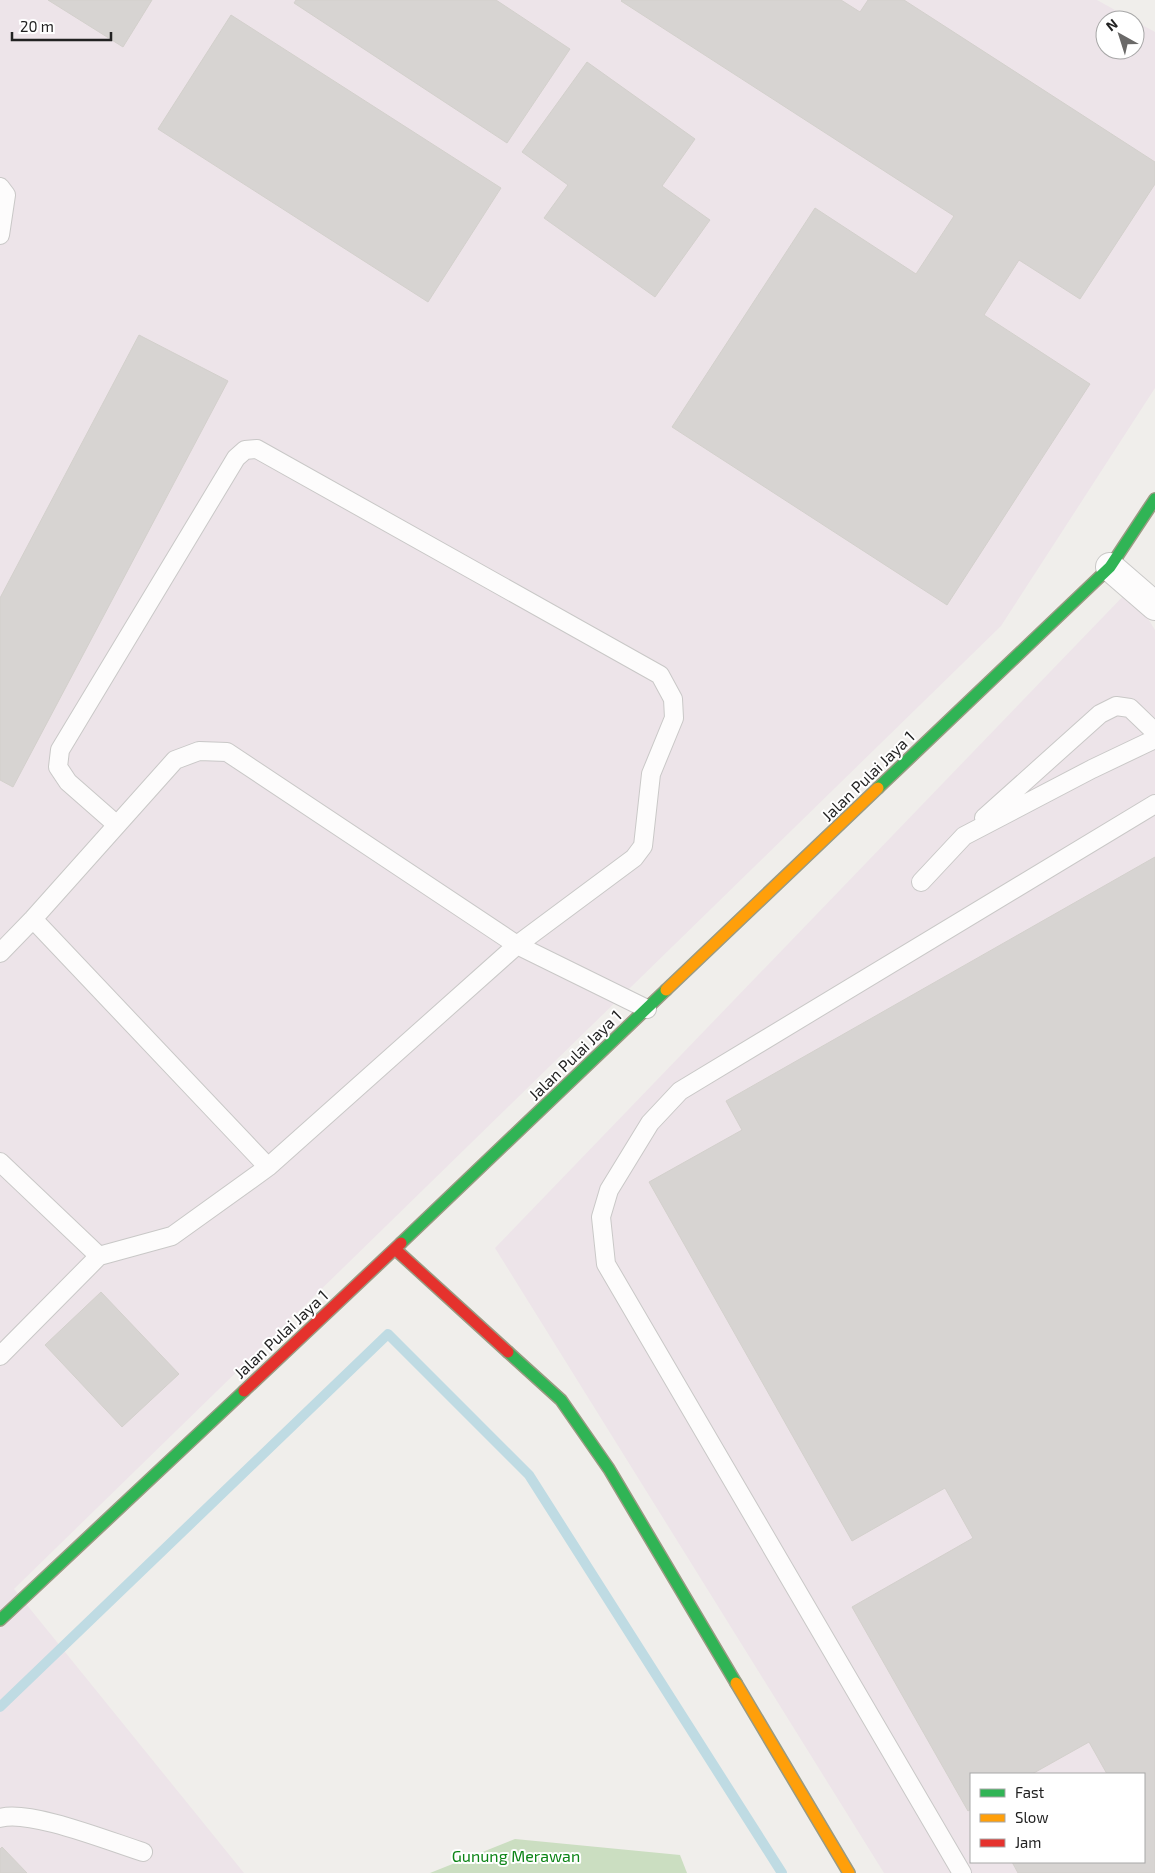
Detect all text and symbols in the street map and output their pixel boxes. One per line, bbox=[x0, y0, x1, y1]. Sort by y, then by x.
scale bar bbox=[12, 10, 111, 42]
north arrow bbox=[1095, 10, 1145, 60]
text: N bbox=[1102, 15, 1121, 34]
text: 20 m bbox=[20, 17, 54, 35]
street label: Jalan Pulai Jaya 1 bbox=[817, 727, 918, 825]
street label: Jalan Pulai Jaya 1 bbox=[524, 1006, 625, 1104]
street label: Jalan Pulai Jaya 1 bbox=[230, 1285, 331, 1382]
legend bbox=[970, 1773, 1145, 1863]
text: Fast bbox=[1015, 1783, 1045, 1801]
text: Slow bbox=[1015, 1808, 1049, 1826]
text: Jam bbox=[1015, 1833, 1041, 1851]
park label: Gunung Merawan bbox=[452, 1846, 580, 1865]

